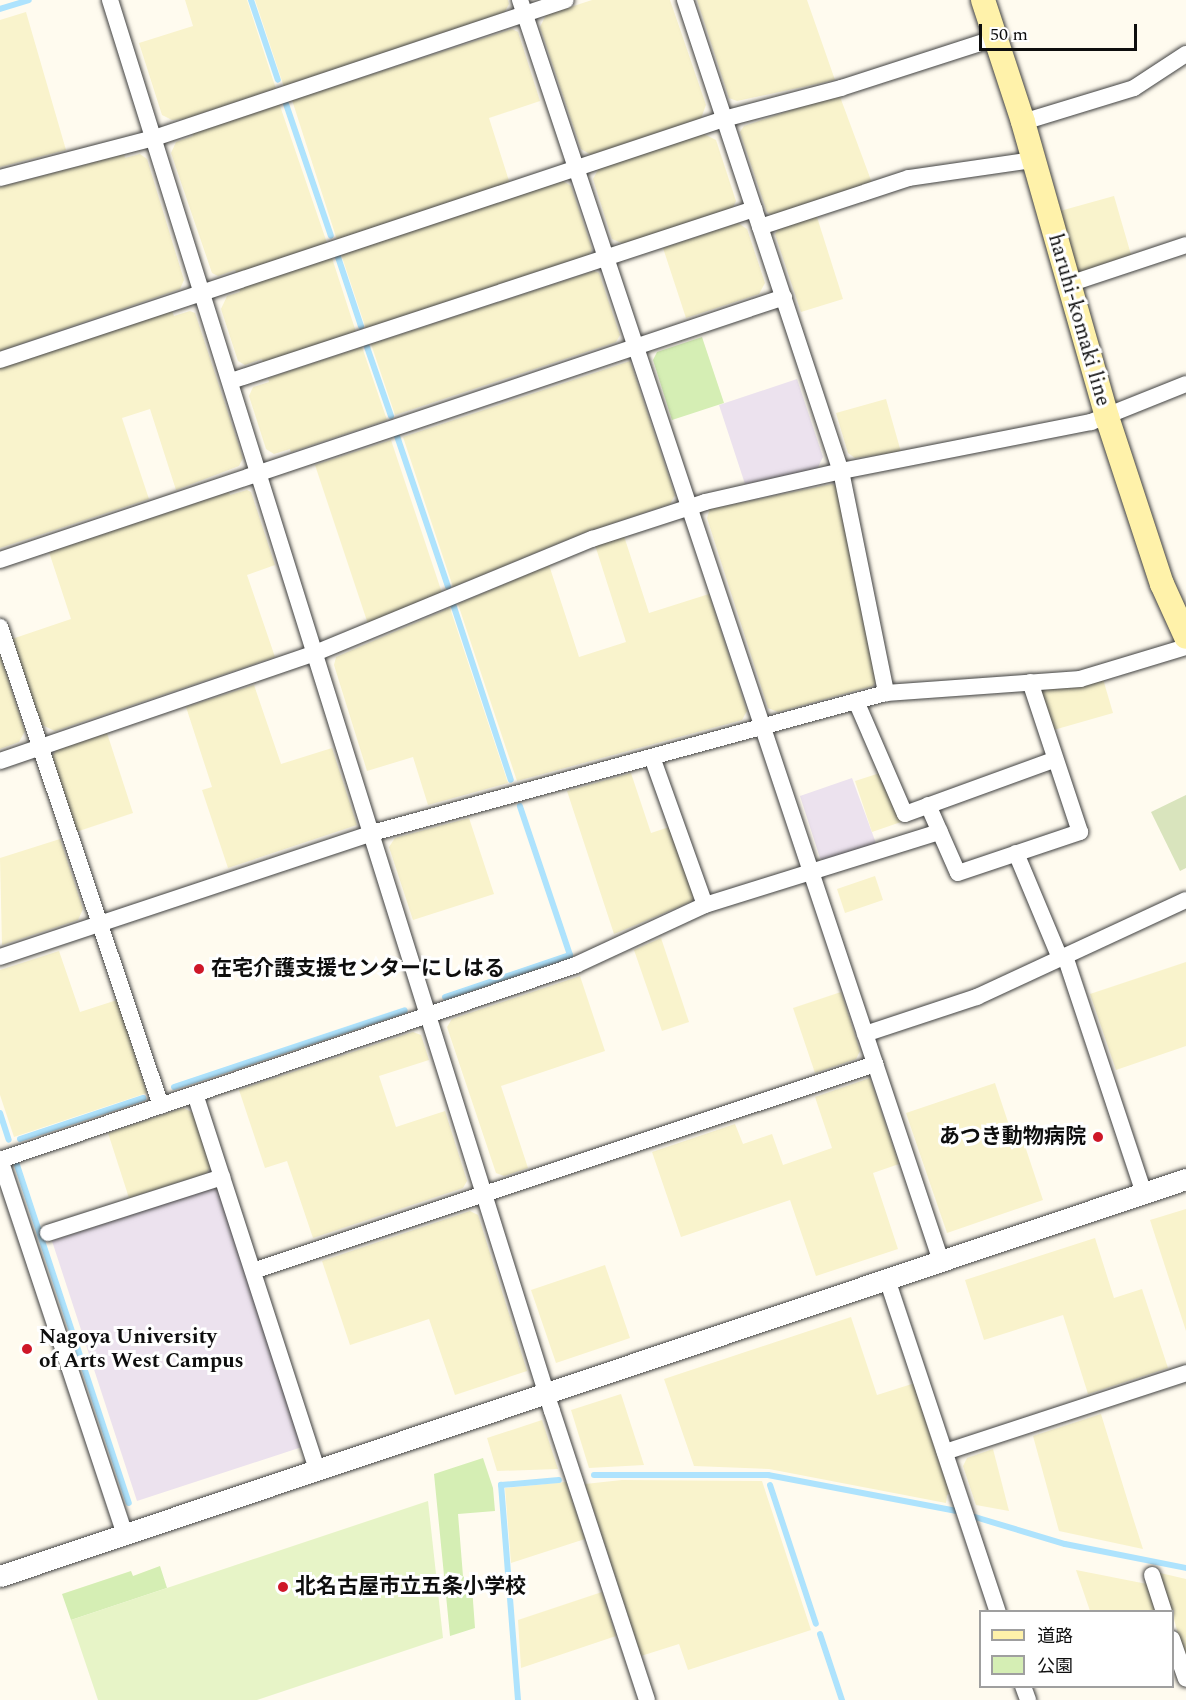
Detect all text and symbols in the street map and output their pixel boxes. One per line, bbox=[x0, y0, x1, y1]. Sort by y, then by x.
scale bar bbox=[982, 12, 1140, 50]
text: 50 m bbox=[990, 21, 1028, 48]
street label: haruhi-komaki line bbox=[1042, 231, 1116, 409]
place label: 在宅介護支援センターにしはる bbox=[211, 956, 505, 982]
marker: 在宅介護支援センターにしはる bbox=[192, 962, 206, 976]
place label: あつき動物病院 bbox=[939, 1124, 1086, 1150]
marker: あつき動物病院 bbox=[1091, 1130, 1105, 1144]
place label: Nagoya University of Arts West Campus bbox=[39, 1324, 244, 1374]
marker: Nagoya University of Arts West Campus bbox=[20, 1342, 34, 1356]
place label: 北名古屋市立五条小学校 bbox=[295, 1574, 526, 1600]
marker: 北名古屋市立五条小学校 bbox=[276, 1580, 290, 1594]
legend bbox=[979, 1610, 1174, 1688]
text: 道路 bbox=[1037, 1623, 1073, 1650]
text: 公園 bbox=[1037, 1653, 1073, 1680]

